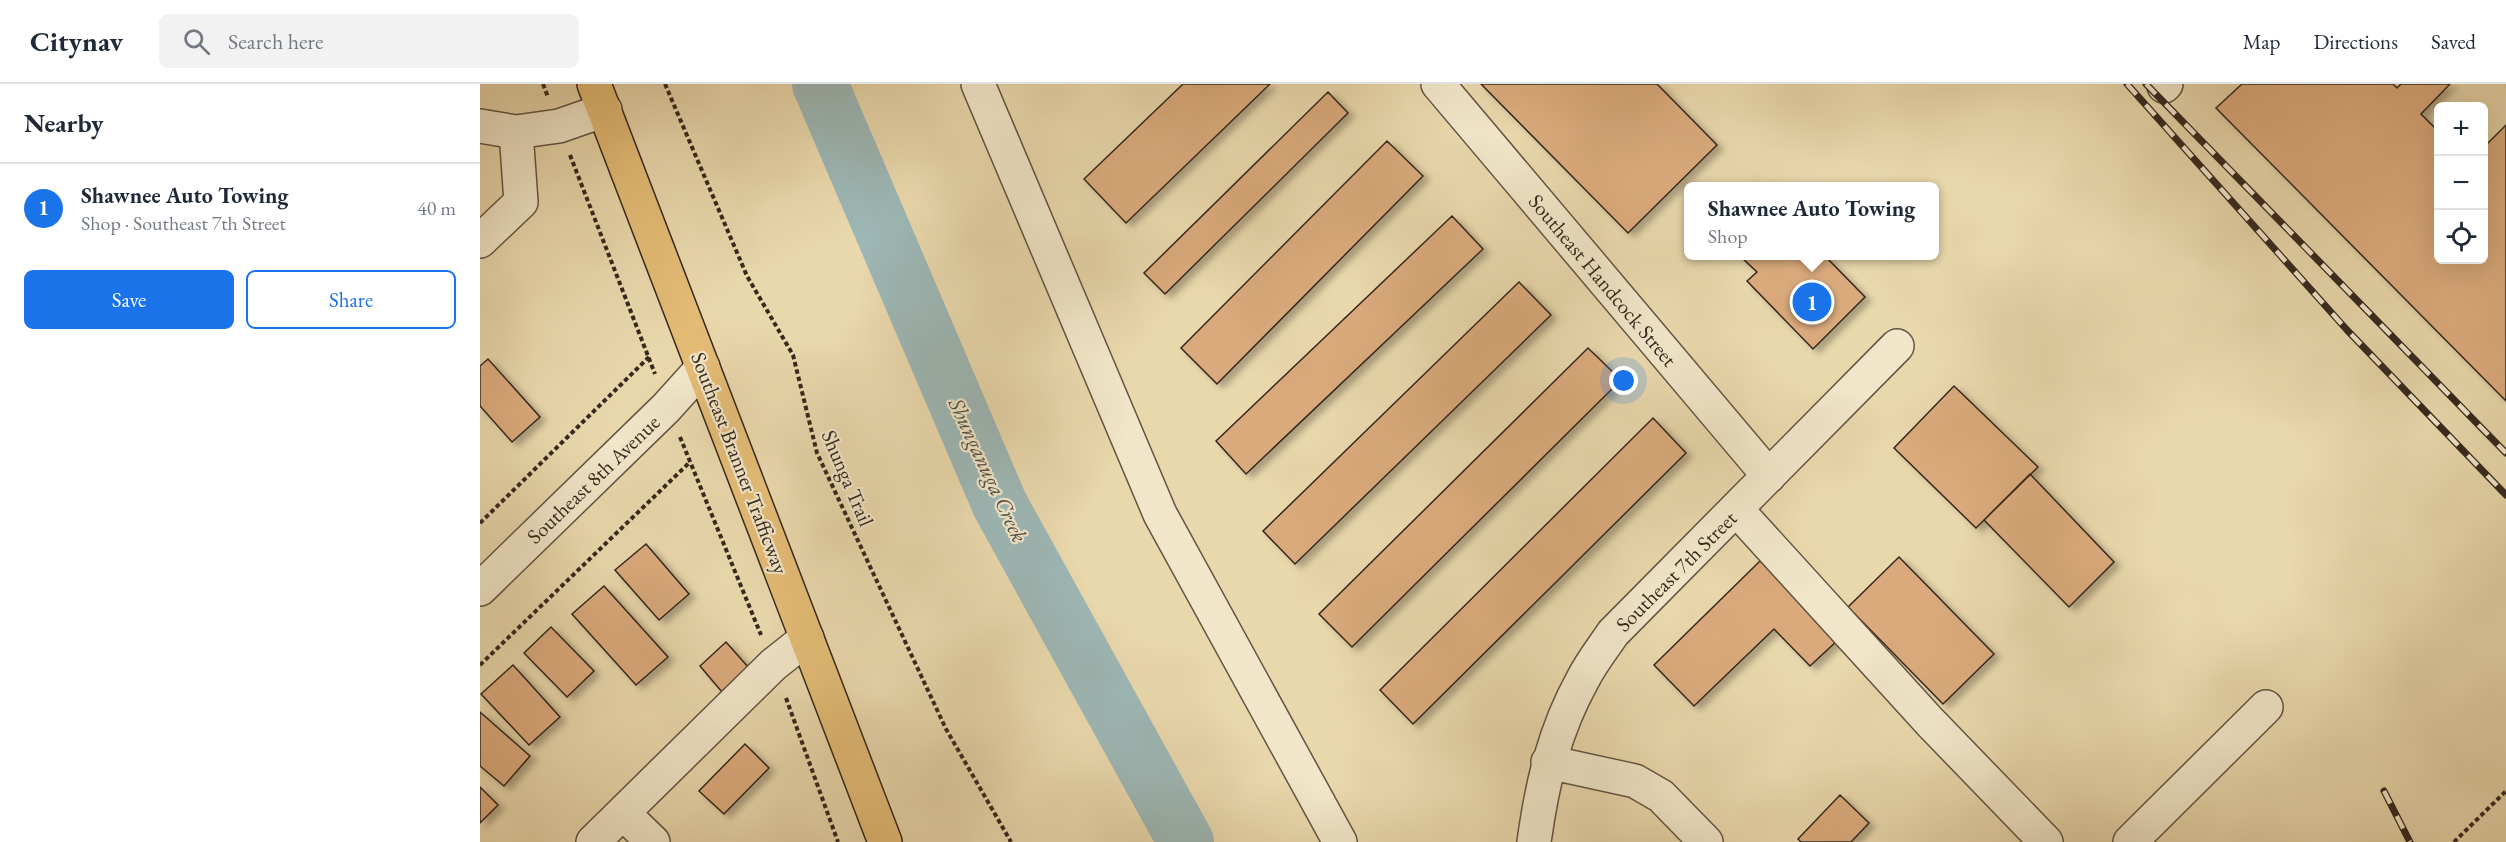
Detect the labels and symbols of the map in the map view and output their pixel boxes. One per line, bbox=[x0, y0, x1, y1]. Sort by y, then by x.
street label: Southeast Handcock Street bbox=[1523, 188, 1683, 372]
pin: 1 bbox=[1792, 280, 1832, 324]
street label: Southeast Branner Trafficway bbox=[685, 348, 795, 578]
your location bbox=[1609, 366, 1638, 395]
water label: Shunganuga Creek bbox=[941, 392, 1034, 547]
street label: Southeast 8th Avenue bbox=[521, 409, 665, 549]
street label: Shunga Trail bbox=[816, 426, 880, 530]
street label: Southeast 7th Street bbox=[1610, 504, 1743, 637]

